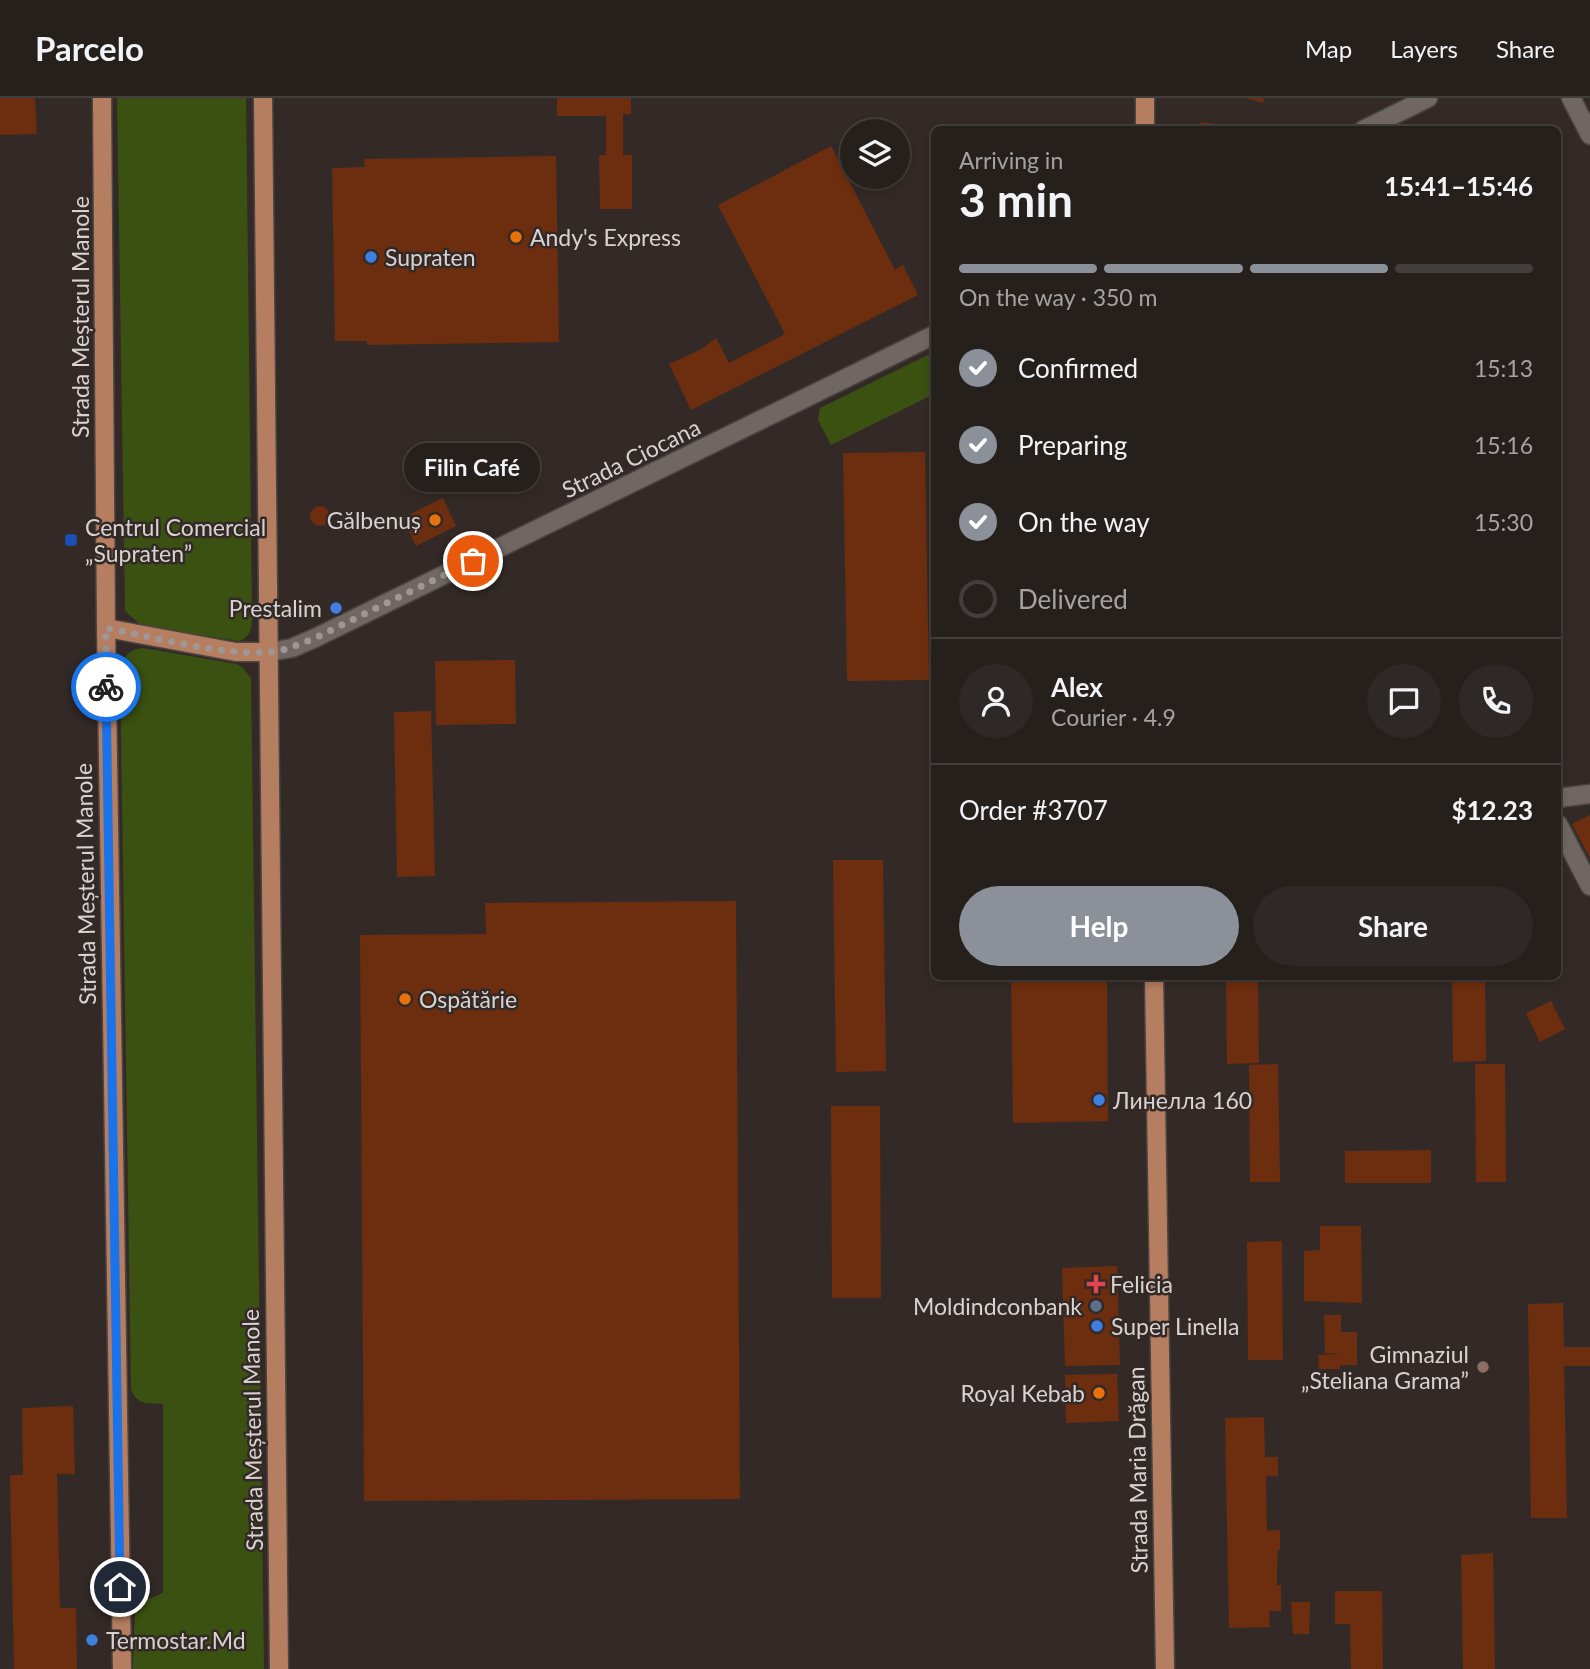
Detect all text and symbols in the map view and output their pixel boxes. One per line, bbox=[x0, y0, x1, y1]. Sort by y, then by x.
text: Parcelo bbox=[35, 28, 144, 68]
text: Map bbox=[1305, 34, 1352, 63]
text: Layers bbox=[1390, 34, 1458, 63]
text: Share bbox=[1496, 34, 1555, 63]
map controls bbox=[840, 119, 910, 189]
button: layers bbox=[840, 119, 910, 189]
text: Arriving in bbox=[959, 146, 1063, 174]
text: 15:41–15:46 bbox=[1384, 170, 1533, 202]
text: 3 min bbox=[959, 172, 1073, 227]
street label: Strada Meșterul Manole bbox=[66, 196, 94, 438]
place label: Andy's Express bbox=[530, 223, 681, 251]
marker: Andy's Express bbox=[508, 229, 524, 245]
place label: Supraten bbox=[385, 243, 476, 271]
marker: Supraten bbox=[363, 249, 379, 265]
text: On the way · 350 m bbox=[959, 283, 1158, 311]
icon: check bbox=[959, 349, 997, 387]
text: Confirmed bbox=[1018, 352, 1138, 384]
text: 15:13 bbox=[1474, 354, 1533, 382]
street label: Strada Ciocana bbox=[557, 412, 705, 504]
icon: check bbox=[959, 426, 997, 464]
text: Preparing bbox=[1018, 429, 1127, 461]
text: 15:16 bbox=[1474, 431, 1533, 459]
callout: Filin Café bbox=[405, 442, 541, 491]
text: Filin Café bbox=[424, 453, 520, 481]
icon: check bbox=[959, 503, 997, 541]
place label: Gălbenuș bbox=[327, 506, 421, 534]
text: On the way bbox=[1018, 506, 1150, 538]
text: 15:30 bbox=[1474, 508, 1533, 536]
marker: Gălbenuș bbox=[427, 512, 443, 528]
place label: Centrul Comercial „Supraten” bbox=[85, 513, 266, 567]
pin bbox=[443, 531, 503, 591]
marker: Centrul Comercial „Supraten” bbox=[63, 532, 79, 548]
icon: bag bbox=[454, 542, 492, 580]
text: Delivered bbox=[1018, 583, 1128, 615]
place label: Prestalim bbox=[229, 594, 322, 622]
marker: Prestalim bbox=[328, 600, 344, 616]
courier bbox=[71, 652, 141, 722]
button: person bbox=[959, 664, 1033, 738]
button: chat bbox=[1367, 664, 1441, 738]
button: phone bbox=[1459, 664, 1533, 738]
icon: bike bbox=[87, 668, 125, 706]
text: Alex bbox=[1051, 671, 1103, 703]
text: Courier · 4.9 bbox=[1051, 703, 1176, 731]
street label: Strada Meșterul Manole bbox=[69, 763, 101, 1005]
text: Order #3707 bbox=[959, 794, 1108, 826]
text: $12.23 bbox=[1451, 794, 1533, 826]
button: Help bbox=[959, 886, 1239, 966]
button: Share bbox=[1253, 886, 1533, 966]
place label: Ospătărie bbox=[419, 985, 517, 1013]
marker: Ospătărie bbox=[397, 991, 413, 1007]
place label: Линелла 160 bbox=[1112, 1086, 1252, 1114]
marker: Линелла 160 bbox=[1091, 1092, 1107, 1108]
place label: Felicia bbox=[1110, 1270, 1173, 1298]
marker: Felicia bbox=[1088, 1276, 1104, 1292]
place label: Moldindconbank bbox=[913, 1292, 1082, 1320]
marker: Moldindconbank bbox=[1088, 1298, 1104, 1314]
street label: Strada Meșterul Manole bbox=[236, 1309, 268, 1551]
place label: Super Linella bbox=[1111, 1312, 1239, 1340]
marker: Super Linella bbox=[1089, 1318, 1105, 1334]
place label: Gimnaziul „Steliana Grama” bbox=[1301, 1340, 1469, 1394]
marker: Gimnaziul „Steliana Grama” bbox=[1475, 1359, 1491, 1375]
street label: Strada Maria Drăgan bbox=[1121, 1366, 1153, 1574]
place label: Royal Kebab bbox=[961, 1379, 1085, 1407]
marker: Royal Kebab bbox=[1091, 1385, 1107, 1401]
pin bbox=[90, 1557, 150, 1617]
icon: home bbox=[101, 1568, 139, 1606]
place label: Termostar.Md bbox=[106, 1626, 246, 1654]
marker: Termostar.Md bbox=[84, 1632, 100, 1648]

